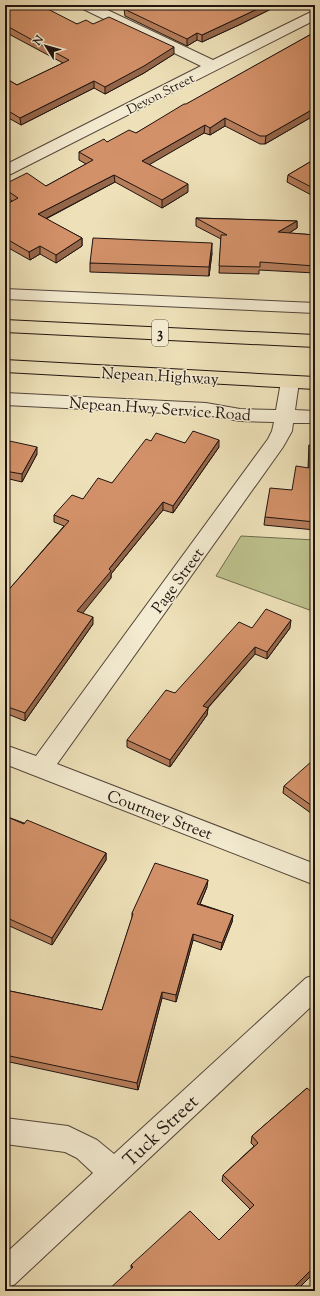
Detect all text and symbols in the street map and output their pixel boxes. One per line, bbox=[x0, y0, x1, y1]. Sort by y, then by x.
north arrow bbox=[26, 26, 66, 66]
text: N bbox=[29, 32, 48, 50]
street label: Devon Street bbox=[124, 70, 198, 120]
road number: 3 bbox=[152, 320, 168, 346]
street label: Nepean Highway bbox=[101, 363, 219, 392]
street label: Nepean Hwy Service Road bbox=[68, 393, 252, 428]
street label: Page Street bbox=[147, 544, 211, 619]
street label: Courtney Street bbox=[103, 786, 216, 847]
street label: Tuck Street bbox=[118, 1089, 206, 1174]

